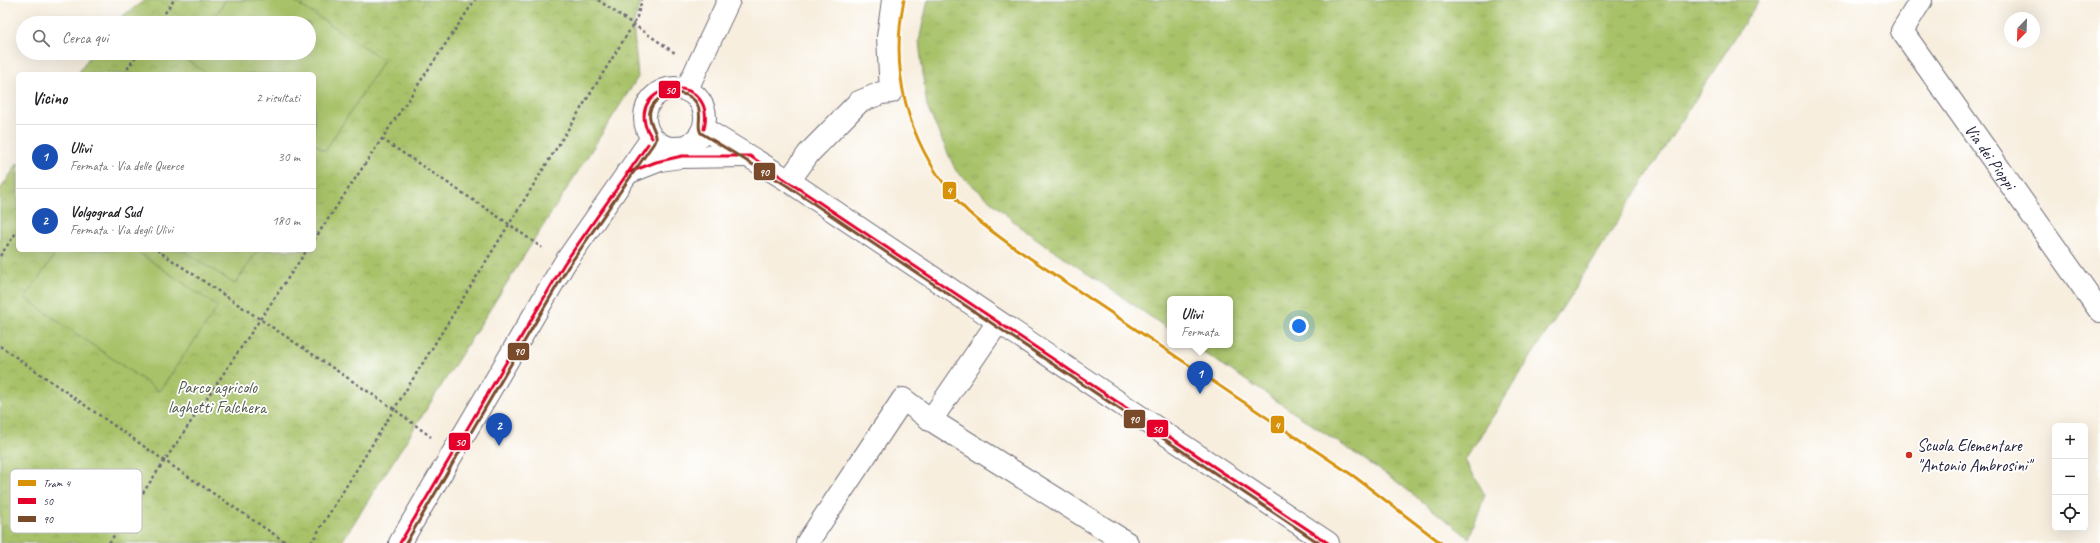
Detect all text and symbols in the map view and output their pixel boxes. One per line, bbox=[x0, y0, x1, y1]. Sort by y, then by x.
north arrow bbox=[2004, 12, 2040, 48]
search box bbox=[16, 16, 316, 60]
icon: search bbox=[30, 27, 52, 49]
text: Cerca qui bbox=[62, 29, 108, 48]
line badge: 50 bbox=[658, 80, 681, 99]
text: 50 bbox=[665, 83, 676, 97]
text: Vicino bbox=[32, 88, 67, 109]
text: 2 risultati bbox=[256, 90, 300, 106]
street label: Via dei Pioppi bbox=[1960, 120, 2022, 195]
text: Ulivi bbox=[70, 139, 91, 158]
text: 1 bbox=[42, 149, 48, 165]
text: 30 m bbox=[278, 149, 300, 165]
text: Fermata · Via delle Querce bbox=[70, 158, 183, 174]
line badge: 90 bbox=[753, 162, 776, 181]
text: 90 bbox=[759, 165, 770, 179]
line badge: 4 bbox=[942, 181, 957, 200]
text: 4 bbox=[947, 183, 954, 197]
text: Volgograd Sud bbox=[70, 203, 141, 222]
text: 2 bbox=[42, 213, 48, 229]
text: 180 m bbox=[272, 213, 300, 229]
text: Fermata · Via degli Ulivi bbox=[70, 222, 173, 238]
popup bbox=[1167, 296, 1233, 348]
text: Ulivi bbox=[1181, 305, 1202, 324]
your location bbox=[1289, 316, 1309, 336]
text: Fermata bbox=[1181, 324, 1219, 340]
line badge: 90 bbox=[507, 342, 530, 361]
text: 90 bbox=[514, 344, 525, 358]
pin: 1 bbox=[1187, 361, 1213, 394]
park label: Parco agricolo laghetti Falchera bbox=[168, 377, 268, 418]
line badge: 90 bbox=[1123, 409, 1146, 429]
text: 90 bbox=[1129, 412, 1140, 426]
pin: 2 bbox=[486, 413, 512, 446]
line badge: 4 bbox=[1270, 415, 1285, 434]
text: 4 bbox=[1275, 418, 1282, 432]
line badge: 50 bbox=[1146, 419, 1169, 438]
text: 50 bbox=[1152, 422, 1163, 436]
map controls bbox=[2052, 423, 2088, 531]
button: + bbox=[2052, 423, 2088, 459]
line badge: 50 bbox=[448, 432, 471, 451]
text: 50 bbox=[455, 435, 466, 449]
place label: Scuola Elementare "Antonio Ambrosini" bbox=[1917, 435, 2035, 476]
marker: Scuola Elementare "Antonio Ambrosini" bbox=[1904, 450, 1914, 460]
button: − bbox=[2052, 459, 2088, 495]
legend bbox=[10, 469, 142, 533]
text: Tram 4 bbox=[43, 476, 71, 490]
text: 50 bbox=[43, 494, 54, 508]
button: locate bbox=[2052, 495, 2088, 531]
text: 90 bbox=[43, 512, 54, 526]

